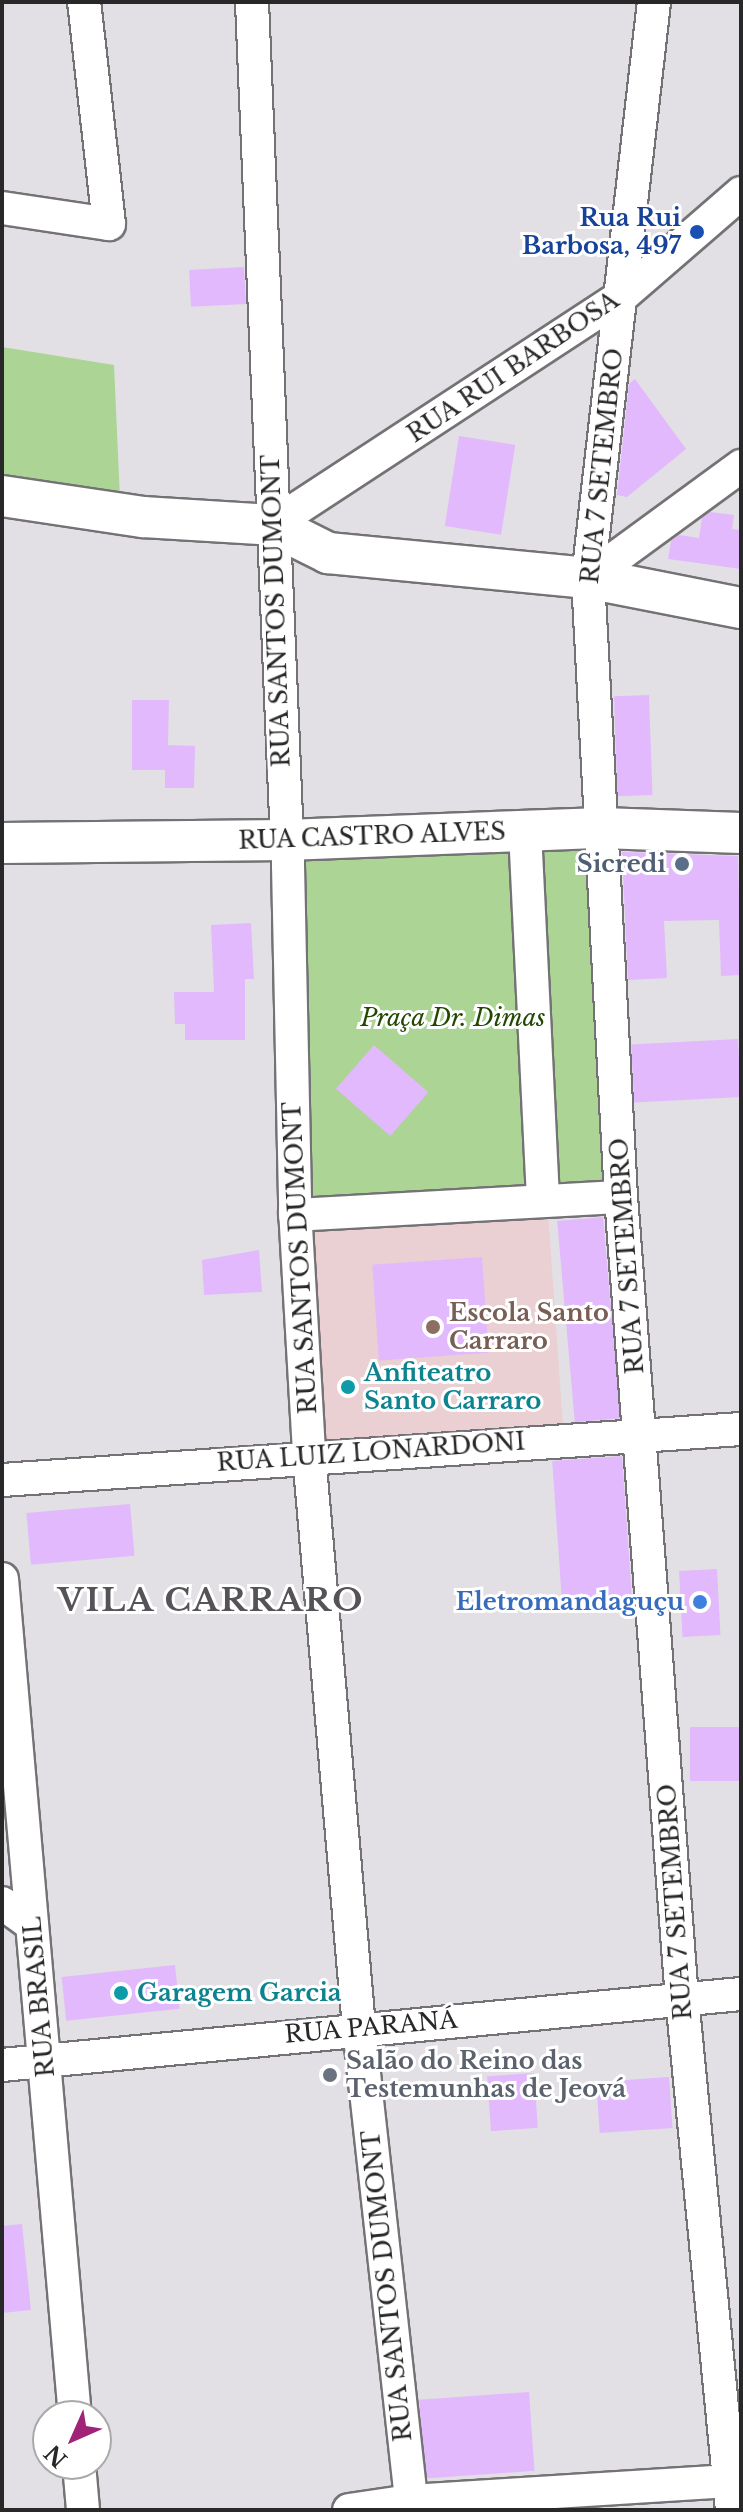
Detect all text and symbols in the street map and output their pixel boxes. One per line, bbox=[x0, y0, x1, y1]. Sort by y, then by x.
place label: Rua Rui Barbosa, 497 bbox=[522, 204, 681, 260]
marker: Rua Rui Barbosa, 497 bbox=[688, 223, 706, 241]
street label: RUA RUI BARBOSA bbox=[401, 285, 625, 449]
street label: RUA 7 SETEMBRO bbox=[575, 346, 629, 586]
street label: RUA SANTOS DUMONT bbox=[256, 454, 296, 768]
street label: RUA CASTRO ALVES bbox=[237, 817, 507, 855]
place label: Sicredi bbox=[577, 850, 666, 878]
marker: Sicredi bbox=[673, 855, 691, 873]
park label: Praça Dr. Dimas bbox=[360, 1004, 546, 1032]
street label: RUA SANTOS DUMONT bbox=[277, 1101, 323, 1415]
street label: RUA 7 SETEMBRO bbox=[604, 1136, 650, 1376]
place label: Escola Santo Carraro bbox=[449, 1299, 609, 1355]
marker: Escola Santo Carraro bbox=[424, 1318, 442, 1336]
place label: Anfiteatro Santo Carraro bbox=[364, 1359, 541, 1415]
marker: Anfiteatro Santo Carraro bbox=[339, 1378, 357, 1396]
street label: RUA LUIZ LONARDONI bbox=[215, 1427, 527, 1477]
district label: VILA CARRARO bbox=[57, 1581, 365, 1619]
place label: Eletromandaguçu bbox=[456, 1588, 684, 1616]
marker: Eletromandaguçu bbox=[691, 1593, 709, 1611]
street label: RUA 7 SETEMBRO bbox=[652, 1782, 698, 2022]
street label: RUA BRASIL bbox=[18, 1915, 60, 2079]
place label: Garagem Garcia bbox=[137, 1979, 342, 2007]
marker: Garagem Garcia bbox=[112, 1984, 130, 2002]
street label: RUA PARANÁ bbox=[283, 2005, 459, 2049]
place label: Salão do Reino das Testemunhas de Jeová bbox=[346, 2047, 626, 2103]
marker: Salão do Reino das Testemunhas de Jeová bbox=[321, 2066, 339, 2084]
street label: RUA SANTOS DUMONT bbox=[356, 2129, 418, 2443]
north arrow bbox=[32, 2400, 112, 2480]
text: N bbox=[39, 2439, 73, 2473]

